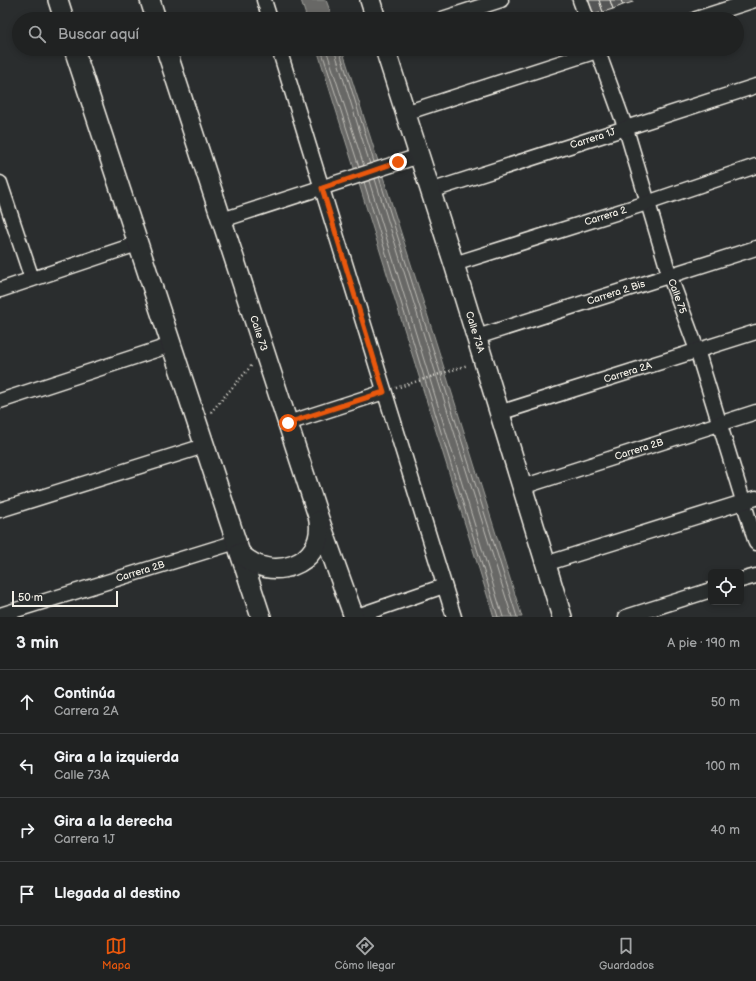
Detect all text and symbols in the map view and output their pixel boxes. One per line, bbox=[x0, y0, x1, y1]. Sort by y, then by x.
search box bbox=[12, 12, 744, 56]
icon: search bbox=[26, 23, 48, 45]
text: Buscar aquí bbox=[58, 25, 139, 44]
street label: Carrera 1J bbox=[569, 125, 617, 151]
route end bbox=[389, 153, 407, 171]
street label: Carrera 2 bbox=[583, 204, 628, 228]
street label: Calle 75 bbox=[665, 277, 689, 316]
street label: Carrera 2 Bis bbox=[586, 278, 647, 308]
street label: Calle 73A bbox=[463, 310, 487, 355]
street label: Calle 73 bbox=[247, 314, 270, 353]
street label: Carrera 2A bbox=[602, 359, 654, 386]
route start bbox=[279, 414, 297, 432]
street label: Carrera 2B bbox=[613, 436, 665, 463]
street label: Carrera 2B bbox=[115, 558, 166, 585]
map controls bbox=[708, 569, 744, 605]
button: locate bbox=[708, 569, 744, 605]
scale bar bbox=[12, 589, 118, 608]
text: 50 m bbox=[18, 591, 43, 604]
text: 3 min bbox=[16, 633, 59, 653]
text: A pie · 190 m bbox=[667, 635, 740, 651]
text: Continúa bbox=[54, 684, 115, 703]
icon: ahead bbox=[16, 691, 38, 713]
text: 50 m bbox=[711, 694, 740, 710]
text: Carrera 2A bbox=[54, 703, 118, 719]
text: Gira a la izquierda bbox=[54, 748, 179, 767]
icon: left bbox=[16, 755, 38, 777]
text: 100 m bbox=[705, 758, 740, 774]
text: Calle 73A bbox=[54, 767, 110, 783]
text: Gira a la derecha bbox=[54, 812, 173, 831]
icon: right bbox=[16, 819, 38, 841]
text: 40 m bbox=[710, 822, 740, 838]
text: Carrera 1J bbox=[54, 831, 115, 847]
icon: arrive bbox=[16, 883, 38, 905]
text: Llegada al destino bbox=[54, 884, 180, 903]
tab: Mapa bbox=[102, 935, 130, 972]
tab: Cómo llegar bbox=[335, 935, 395, 972]
tab: Guardados bbox=[599, 935, 654, 972]

